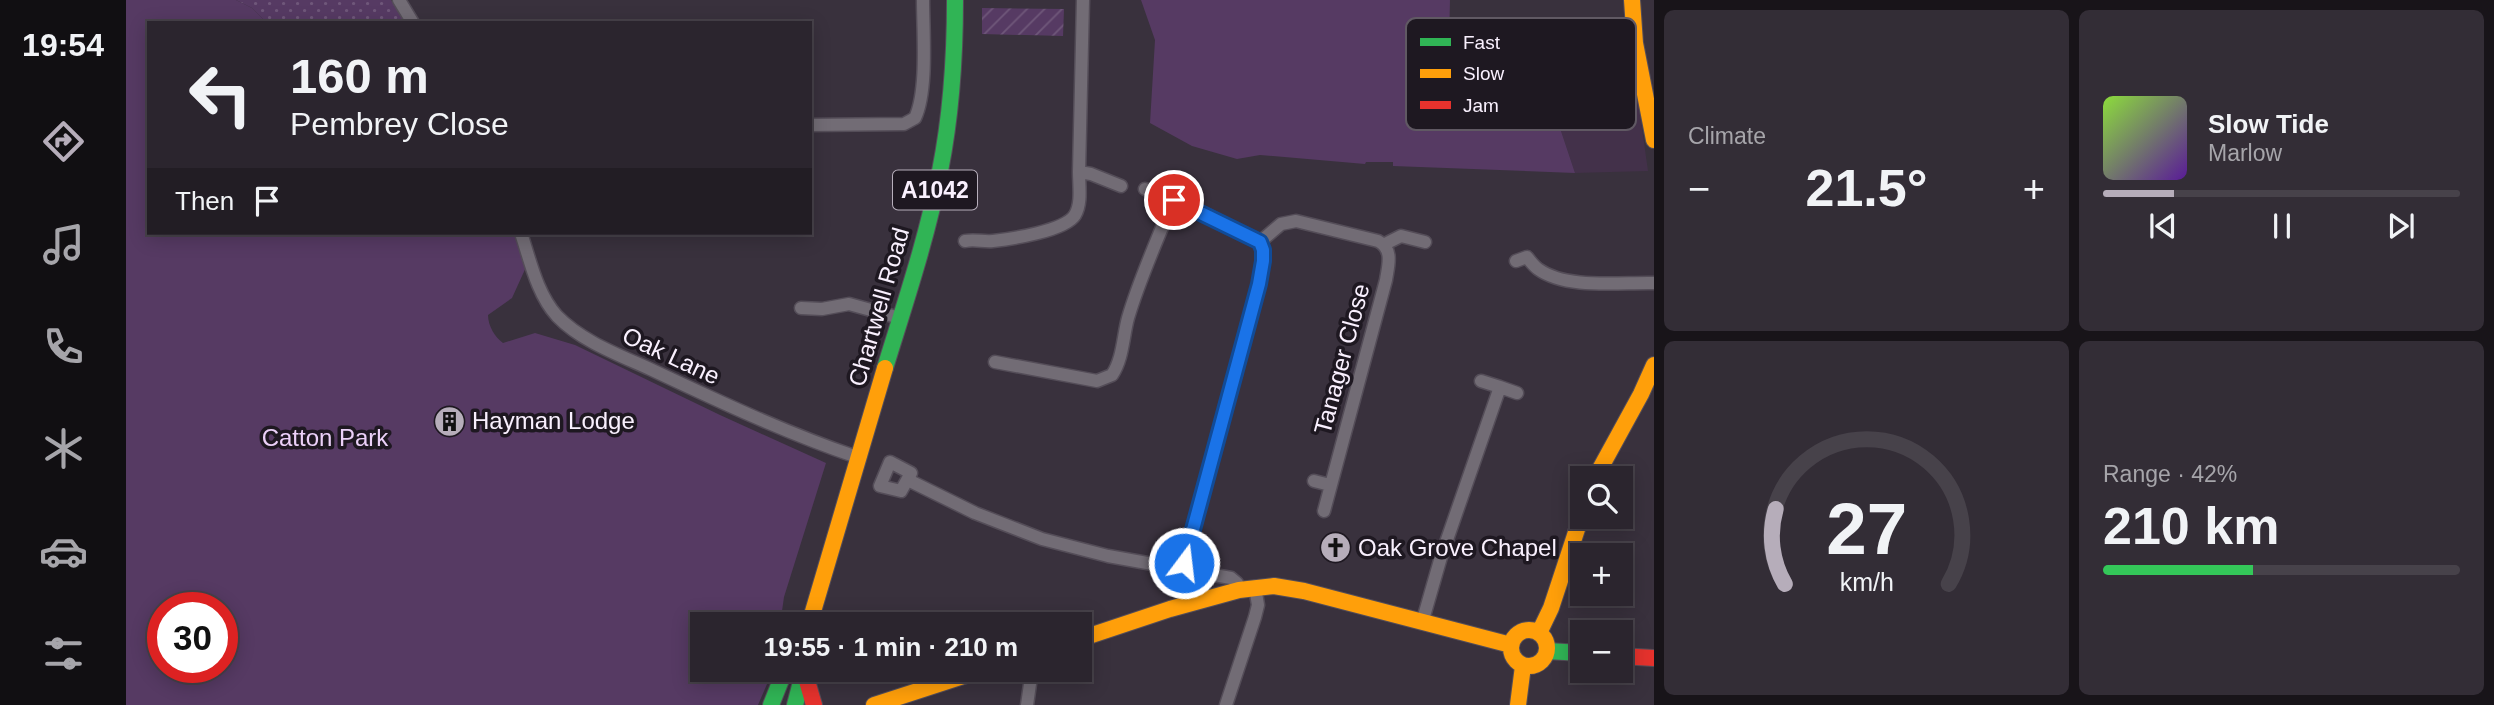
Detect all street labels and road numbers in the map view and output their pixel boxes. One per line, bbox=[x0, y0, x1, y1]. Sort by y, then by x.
road number: A1042 bbox=[893, 170, 977, 210]
street label: Chartwell Road bbox=[843, 224, 914, 389]
street label: Tanager Close bbox=[1308, 281, 1375, 437]
street label: Oak Lane bbox=[618, 321, 724, 390]

